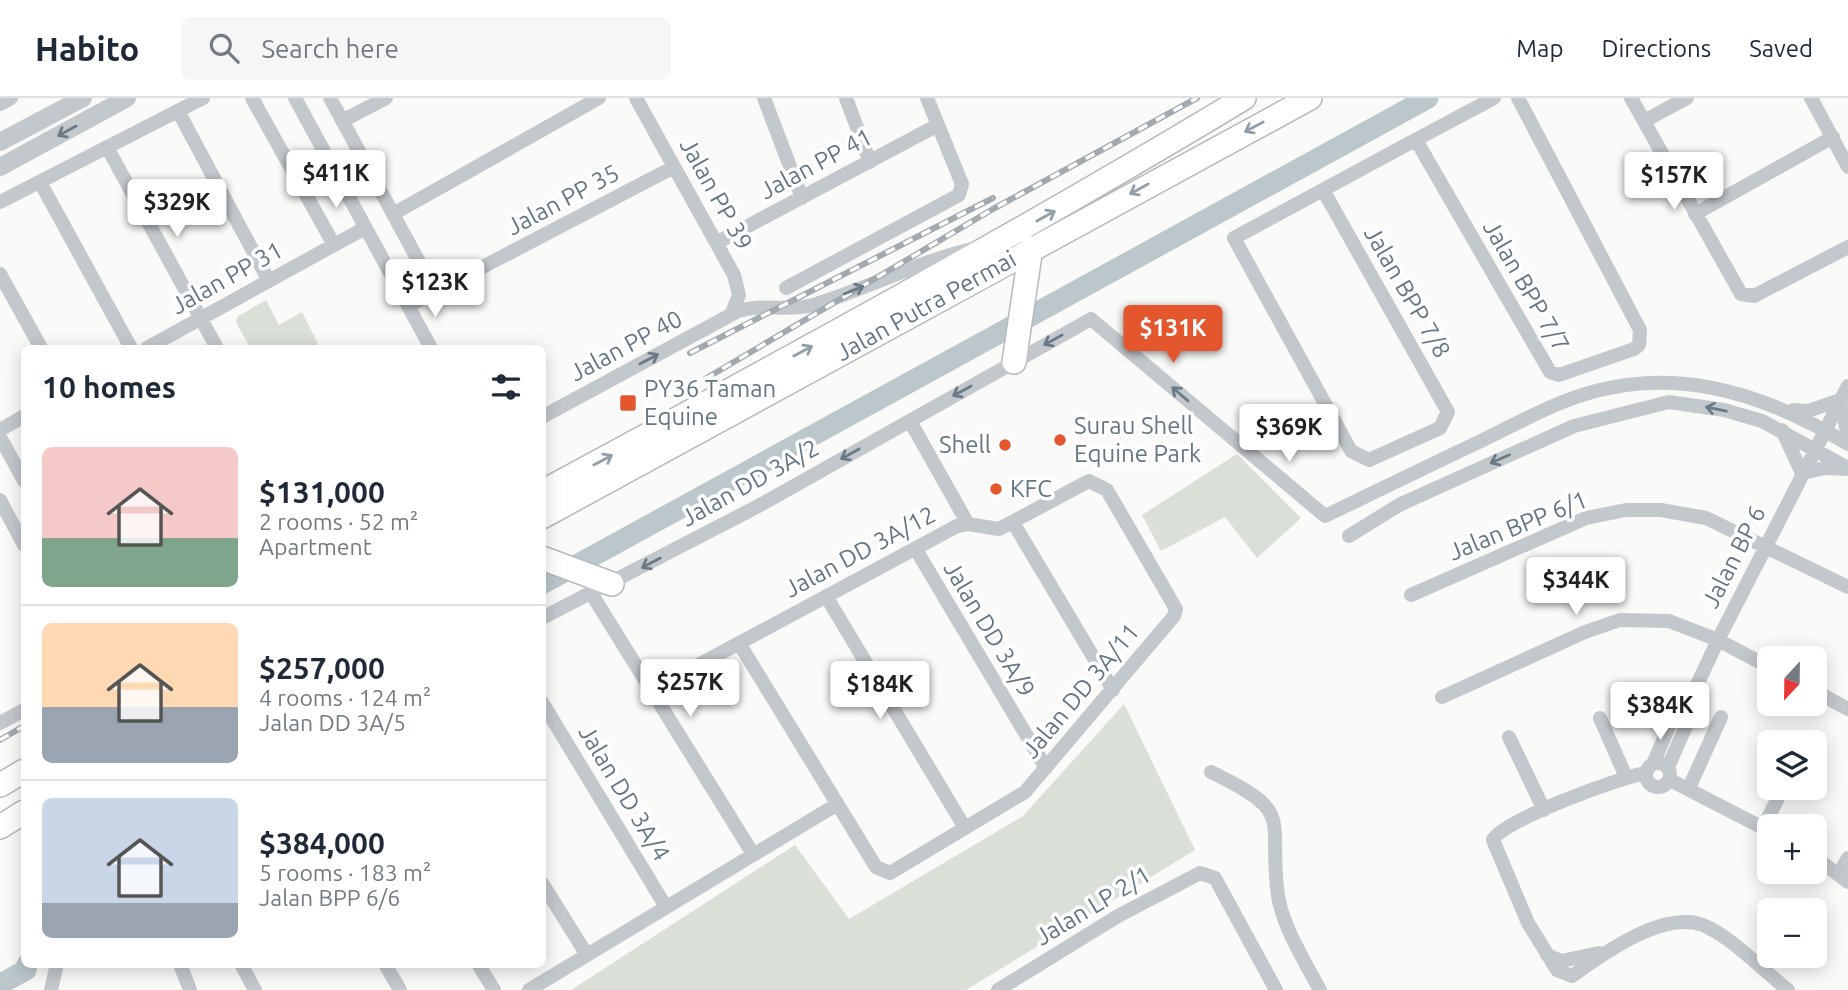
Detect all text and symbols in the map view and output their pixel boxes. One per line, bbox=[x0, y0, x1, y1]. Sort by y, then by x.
search box bbox=[181, 17, 671, 80]
icon: search bbox=[205, 29, 243, 67]
text: Habito bbox=[35, 30, 139, 67]
text: Search here bbox=[261, 34, 399, 63]
text: Map bbox=[1516, 35, 1563, 62]
text: Directions bbox=[1601, 35, 1711, 62]
text: Saved bbox=[1749, 35, 1813, 62]
one-way arrow bbox=[1244, 121, 1265, 134]
street label: Jalan PP 41 bbox=[755, 123, 877, 204]
one-way arrow bbox=[57, 125, 78, 138]
street label: Jalan PP 39 bbox=[675, 133, 758, 254]
pin: $411K bbox=[287, 150, 385, 210]
pin: $157K bbox=[1625, 152, 1723, 212]
street label: Jalan PP 35 bbox=[502, 159, 624, 240]
text: $411K bbox=[302, 160, 370, 185]
text: $157K bbox=[1640, 162, 1708, 187]
pin: $329K bbox=[128, 180, 226, 239]
one-way arrow bbox=[1129, 182, 1149, 196]
text: $329K bbox=[143, 189, 211, 214]
one-way arrow bbox=[1035, 209, 1055, 223]
street label: Jalan BPP 7/7 bbox=[1478, 215, 1575, 356]
street label: Jalan BPP 7/8 bbox=[1359, 221, 1456, 362]
street label: Jalan PP 31 bbox=[166, 236, 287, 319]
street label: Jalan Putra Permai bbox=[831, 245, 1020, 366]
pin: $123K bbox=[386, 260, 484, 319]
text: $123K bbox=[401, 269, 469, 294]
one-way arrow bbox=[843, 283, 864, 296]
street label: Jalan PP 40 bbox=[565, 305, 687, 386]
pin: $131K bbox=[1124, 306, 1222, 365]
text: $131K bbox=[1139, 315, 1207, 340]
one-way arrow bbox=[1043, 333, 1063, 347]
one-way arrow bbox=[792, 344, 812, 358]
one-way arrow bbox=[639, 352, 659, 366]
icon: filters bbox=[487, 368, 525, 406]
text: 10 homes bbox=[42, 370, 176, 404]
place label: PY36 Taman Equine bbox=[644, 375, 776, 430]
one-way arrow bbox=[952, 385, 973, 398]
one-way arrow bbox=[1171, 386, 1189, 402]
marker: PY36 Taman Equine bbox=[618, 393, 638, 413]
one-way arrow bbox=[1705, 401, 1728, 415]
pin: $369K bbox=[1240, 404, 1338, 464]
place label: Surau Shell Equine Park bbox=[1074, 412, 1201, 467]
text: $369K bbox=[1255, 414, 1323, 439]
place label: Shell bbox=[939, 431, 991, 458]
marker: Surau Shell Equine Park bbox=[1052, 432, 1068, 448]
street label: Jalan DD 3A/2 bbox=[676, 434, 823, 532]
marker: Shell bbox=[997, 437, 1013, 453]
one-way arrow bbox=[841, 447, 861, 461]
one-way arrow bbox=[592, 452, 612, 466]
one-way arrow bbox=[1490, 453, 1511, 466]
icon: home bbox=[98, 475, 182, 559]
text: $131,000 bbox=[259, 475, 385, 509]
place label: KFC bbox=[1010, 475, 1052, 502]
marker: KFC bbox=[988, 481, 1004, 497]
street label: Jalan BPP 6/1 bbox=[1444, 485, 1591, 566]
street label: Jalan DD 3A/12 bbox=[780, 500, 940, 603]
street label: Jalan BP 6 bbox=[1696, 501, 1771, 612]
text: 2 rooms · 52 m² bbox=[259, 509, 418, 534]
text: Apartment bbox=[259, 534, 372, 559]
one-way arrow bbox=[641, 556, 661, 570]
street label: Jalan DD 3A/9 bbox=[938, 556, 1040, 701]
pin: $344K bbox=[1527, 558, 1625, 617]
text: $344K bbox=[1542, 567, 1610, 592]
street label: Jalan DD 3A/11 bbox=[1017, 618, 1145, 763]
north arrow bbox=[1757, 646, 1827, 716]
map controls bbox=[1757, 646, 1827, 968]
icon: home bbox=[98, 651, 182, 735]
text: $257,000 bbox=[259, 651, 385, 685]
pin: $257K bbox=[641, 660, 739, 719]
pin: $184K bbox=[831, 662, 929, 721]
text: $257K bbox=[656, 669, 724, 694]
text: $184K bbox=[846, 671, 914, 696]
pin: $384K bbox=[1611, 682, 1709, 742]
text: 4 rooms · 124 m² bbox=[259, 685, 431, 710]
text: $384K bbox=[1626, 692, 1694, 717]
text: Jalan DD 3A/5 bbox=[259, 710, 406, 735]
street label: Jalan DD 3A/4 bbox=[573, 720, 675, 865]
button: layers bbox=[1757, 730, 1827, 800]
button: + bbox=[1757, 814, 1827, 884]
icon: home bbox=[98, 826, 182, 910]
text: $384,000 bbox=[259, 826, 385, 860]
text: 5 rooms · 183 m² bbox=[259, 860, 431, 885]
street label: Jalan LP 2/1 bbox=[1030, 861, 1155, 951]
text: Jalan BPP 6/6 bbox=[259, 885, 400, 910]
button: − bbox=[1757, 898, 1827, 968]

